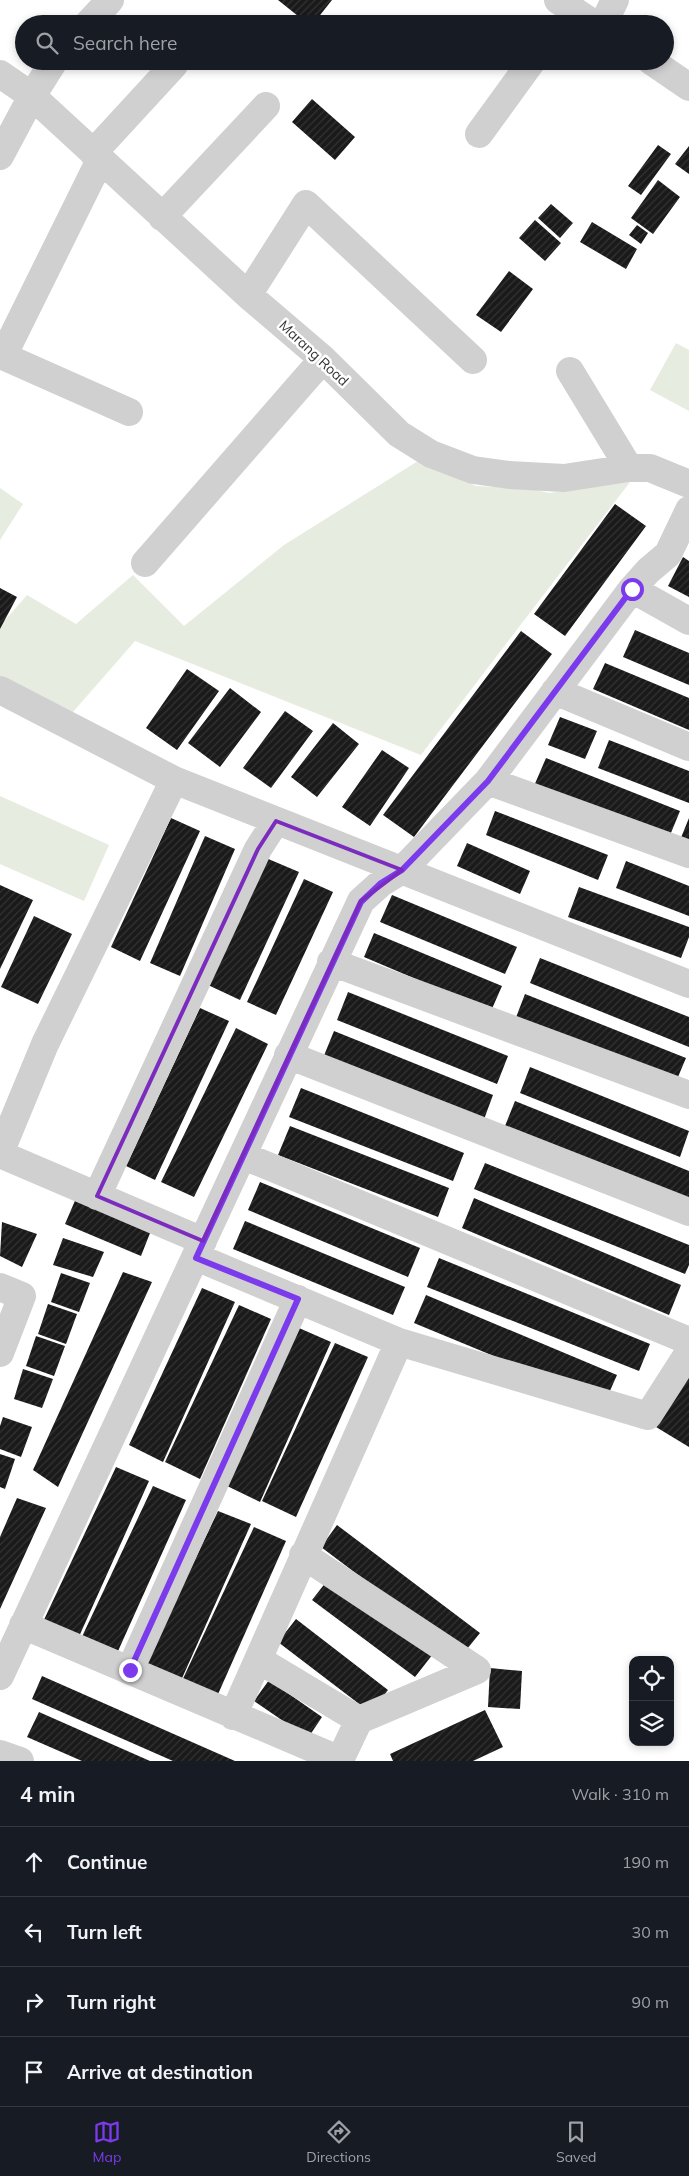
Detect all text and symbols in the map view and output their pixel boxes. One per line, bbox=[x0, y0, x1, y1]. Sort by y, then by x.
search box bbox=[15, 15, 674, 70]
icon: search bbox=[33, 29, 61, 57]
text: Search here bbox=[73, 31, 177, 55]
street label: Marang Road bbox=[276, 316, 352, 390]
route start bbox=[621, 578, 644, 601]
map controls bbox=[629, 1656, 674, 1746]
button: locate bbox=[629, 1656, 674, 1701]
route end bbox=[119, 1659, 142, 1682]
button: layers bbox=[629, 1701, 674, 1746]
text: 4 min bbox=[20, 1781, 75, 1807]
text: Walk · 310 m bbox=[571, 1784, 669, 1804]
icon: ahead bbox=[20, 1848, 48, 1876]
text: Continue bbox=[67, 1850, 147, 1874]
text: 190 m bbox=[622, 1852, 669, 1872]
icon: left bbox=[20, 1918, 48, 1946]
text: Turn left bbox=[67, 1920, 142, 1944]
text: 30 m bbox=[632, 1922, 669, 1942]
icon: right bbox=[20, 1988, 48, 2016]
text: Turn right bbox=[67, 1990, 156, 2014]
text: 90 m bbox=[632, 1992, 669, 2012]
icon: arrive bbox=[20, 2058, 48, 2086]
text: Arrive at destination bbox=[67, 2060, 253, 2084]
tab: Map bbox=[93, 2118, 121, 2166]
tab: Directions bbox=[306, 2118, 371, 2166]
tab: Saved bbox=[556, 2118, 596, 2166]

